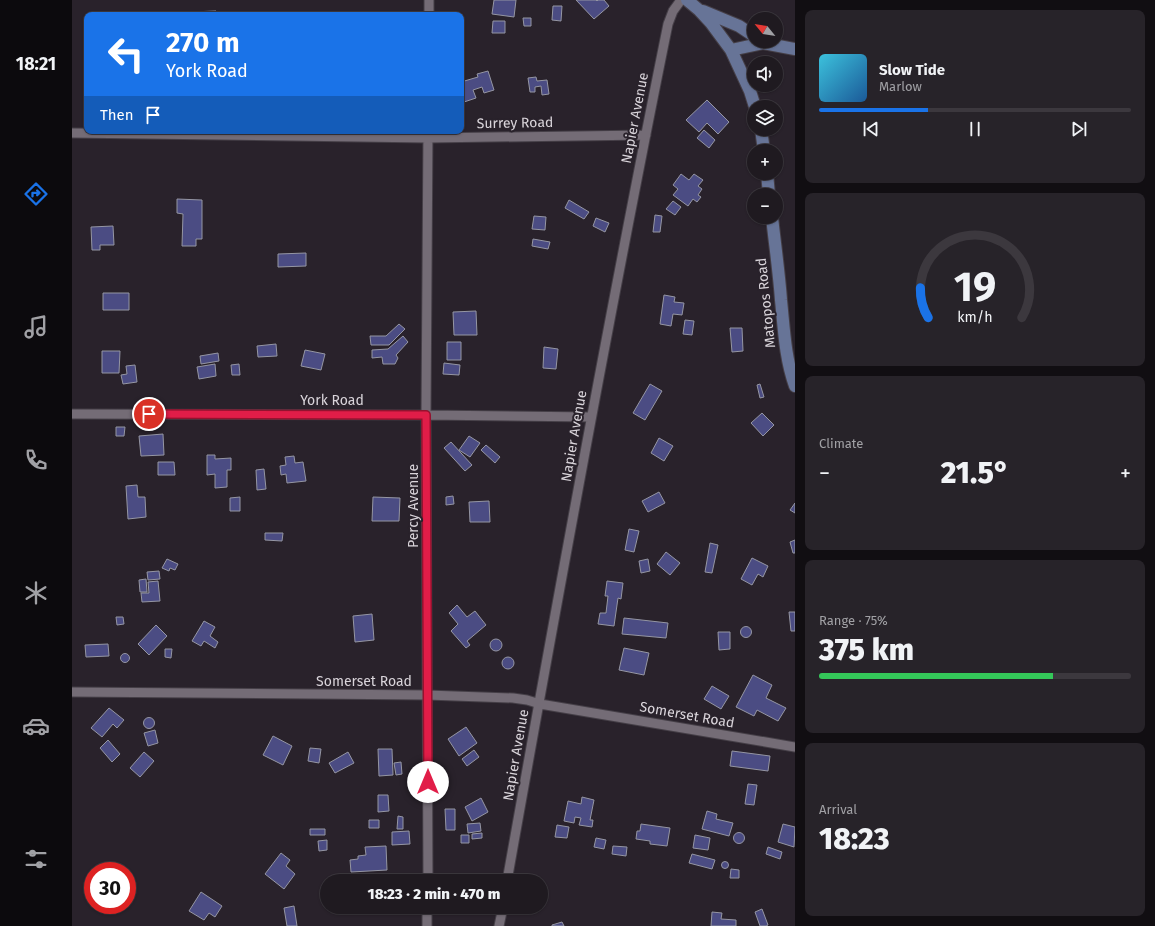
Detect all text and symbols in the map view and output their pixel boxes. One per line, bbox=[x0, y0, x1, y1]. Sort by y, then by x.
north arrow bbox=[747, 12, 783, 48]
map controls bbox=[747, 12, 783, 224]
text: 270 m bbox=[166, 26, 240, 59]
icon: left bbox=[100, 28, 152, 80]
text: 18:21 bbox=[16, 53, 56, 75]
button: sound bbox=[747, 56, 783, 92]
text: York Road bbox=[166, 60, 248, 82]
text: Slow Tide bbox=[879, 61, 945, 79]
street label: Napier Avenue bbox=[618, 71, 652, 165]
text: Marlow bbox=[879, 79, 922, 94]
button: layers bbox=[747, 100, 783, 136]
icon: arrive bbox=[142, 104, 164, 126]
text: Then bbox=[100, 106, 134, 124]
street label: Surrey Road bbox=[477, 114, 553, 132]
icon: previous bbox=[860, 118, 882, 140]
icon: pause bbox=[964, 118, 986, 140]
icon: next bbox=[1068, 118, 1090, 140]
button: + bbox=[747, 144, 783, 180]
icon: directions bbox=[22, 180, 50, 208]
button: − bbox=[747, 188, 783, 224]
street label: Matopos Road bbox=[753, 257, 779, 349]
text: 19 bbox=[954, 262, 996, 312]
text: km/h bbox=[957, 308, 993, 325]
icon: music bbox=[22, 313, 50, 341]
street label: Napier Avenue bbox=[558, 389, 590, 483]
street label: York Road bbox=[300, 392, 364, 409]
pin bbox=[132, 397, 166, 431]
icon: arrive bbox=[138, 403, 160, 425]
text: Climate bbox=[819, 436, 863, 451]
icon: phone bbox=[22, 446, 50, 474]
text: 21.5° bbox=[941, 455, 1009, 491]
text: − bbox=[819, 460, 830, 487]
text: + bbox=[1120, 460, 1131, 487]
street label: Percy Avenue bbox=[405, 464, 422, 548]
icon: climate bbox=[22, 579, 50, 607]
text: Range · 75% bbox=[819, 613, 888, 628]
text: 375 km bbox=[819, 632, 914, 668]
street label: Somerset Road bbox=[316, 673, 412, 690]
street label: Somerset Road bbox=[638, 698, 736, 732]
street label: Napier Avenue bbox=[500, 708, 532, 802]
icon: car bbox=[22, 712, 50, 740]
position arrow bbox=[407, 761, 449, 803]
text: Arrival bbox=[819, 802, 857, 817]
text: 18:23 bbox=[819, 821, 889, 857]
icon: filters bbox=[22, 845, 50, 873]
speed limit sign: 30 bbox=[84, 862, 136, 914]
text: 18:23 · 2 min · 470 m bbox=[368, 885, 500, 903]

